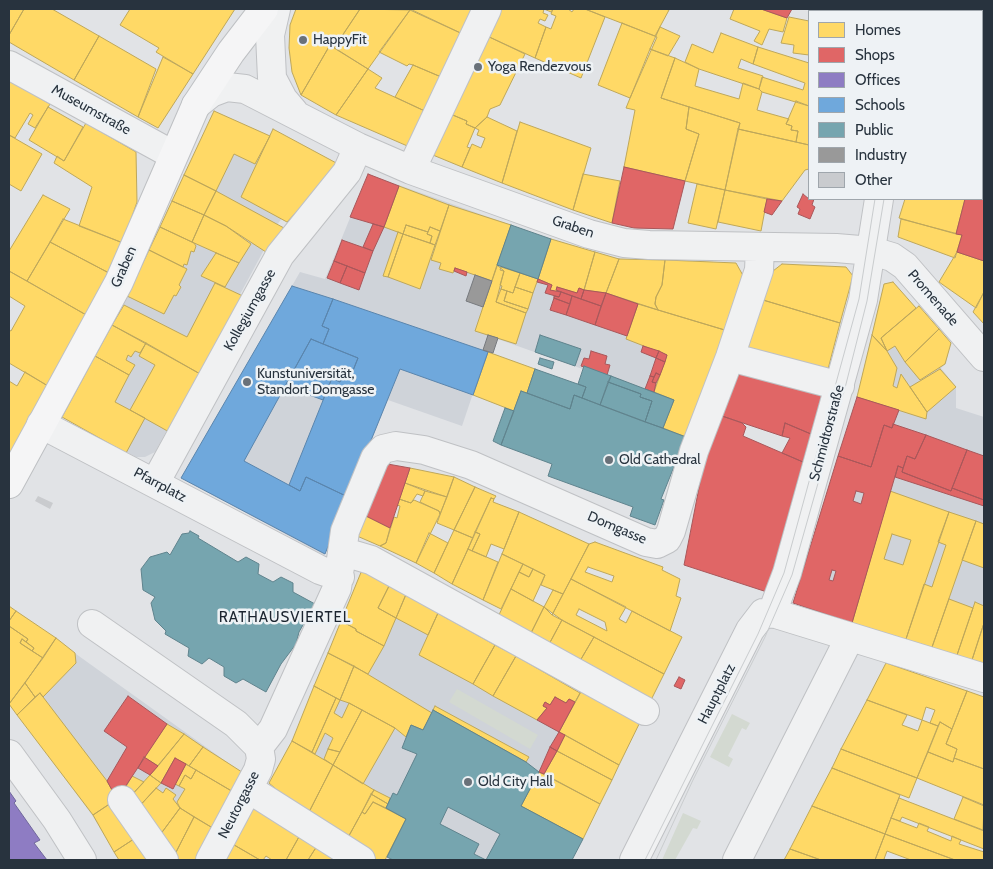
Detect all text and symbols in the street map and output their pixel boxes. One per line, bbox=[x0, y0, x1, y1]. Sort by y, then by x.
legend bbox=[808, 10, 983, 200]
text: Homes bbox=[855, 21, 901, 39]
place label: HappyFit bbox=[313, 32, 367, 48]
marker: HappyFit bbox=[297, 34, 309, 46]
text: Shops bbox=[855, 46, 895, 64]
place label: Yoga Rendezvous bbox=[488, 59, 592, 75]
marker: Yoga Rendezvous bbox=[472, 61, 484, 73]
text: Offices bbox=[855, 71, 900, 89]
street label: Museumstraße bbox=[49, 81, 133, 139]
text: Schools bbox=[855, 96, 905, 114]
text: Public bbox=[855, 121, 893, 139]
text: Industry bbox=[855, 146, 907, 164]
text: Other bbox=[855, 171, 892, 189]
street label: Graben bbox=[550, 212, 596, 242]
street label: Graben bbox=[108, 244, 140, 290]
street label: Kollegiumgasse bbox=[221, 266, 279, 354]
street label: Promenade bbox=[904, 267, 962, 329]
place label: Kunstuniversität, Standort Domgasse bbox=[257, 366, 375, 398]
marker: Kunstuniversität, Standort Domgasse bbox=[241, 376, 253, 388]
street label: Schmidtorstraße bbox=[806, 383, 848, 483]
place label: Old Cathedral bbox=[619, 452, 701, 468]
marker: Old Cathedral bbox=[603, 454, 615, 466]
street label: Pfarrplatz bbox=[131, 464, 189, 506]
street label: Domgasse bbox=[585, 508, 649, 548]
district label: RATHAUSVIERTEL bbox=[217, 609, 353, 627]
street label: Hauptplatz bbox=[695, 661, 739, 727]
street label: Neutorgasse bbox=[215, 769, 263, 841]
place label: Old City Hall bbox=[478, 774, 553, 790]
marker: Old City Hall bbox=[462, 776, 474, 788]

